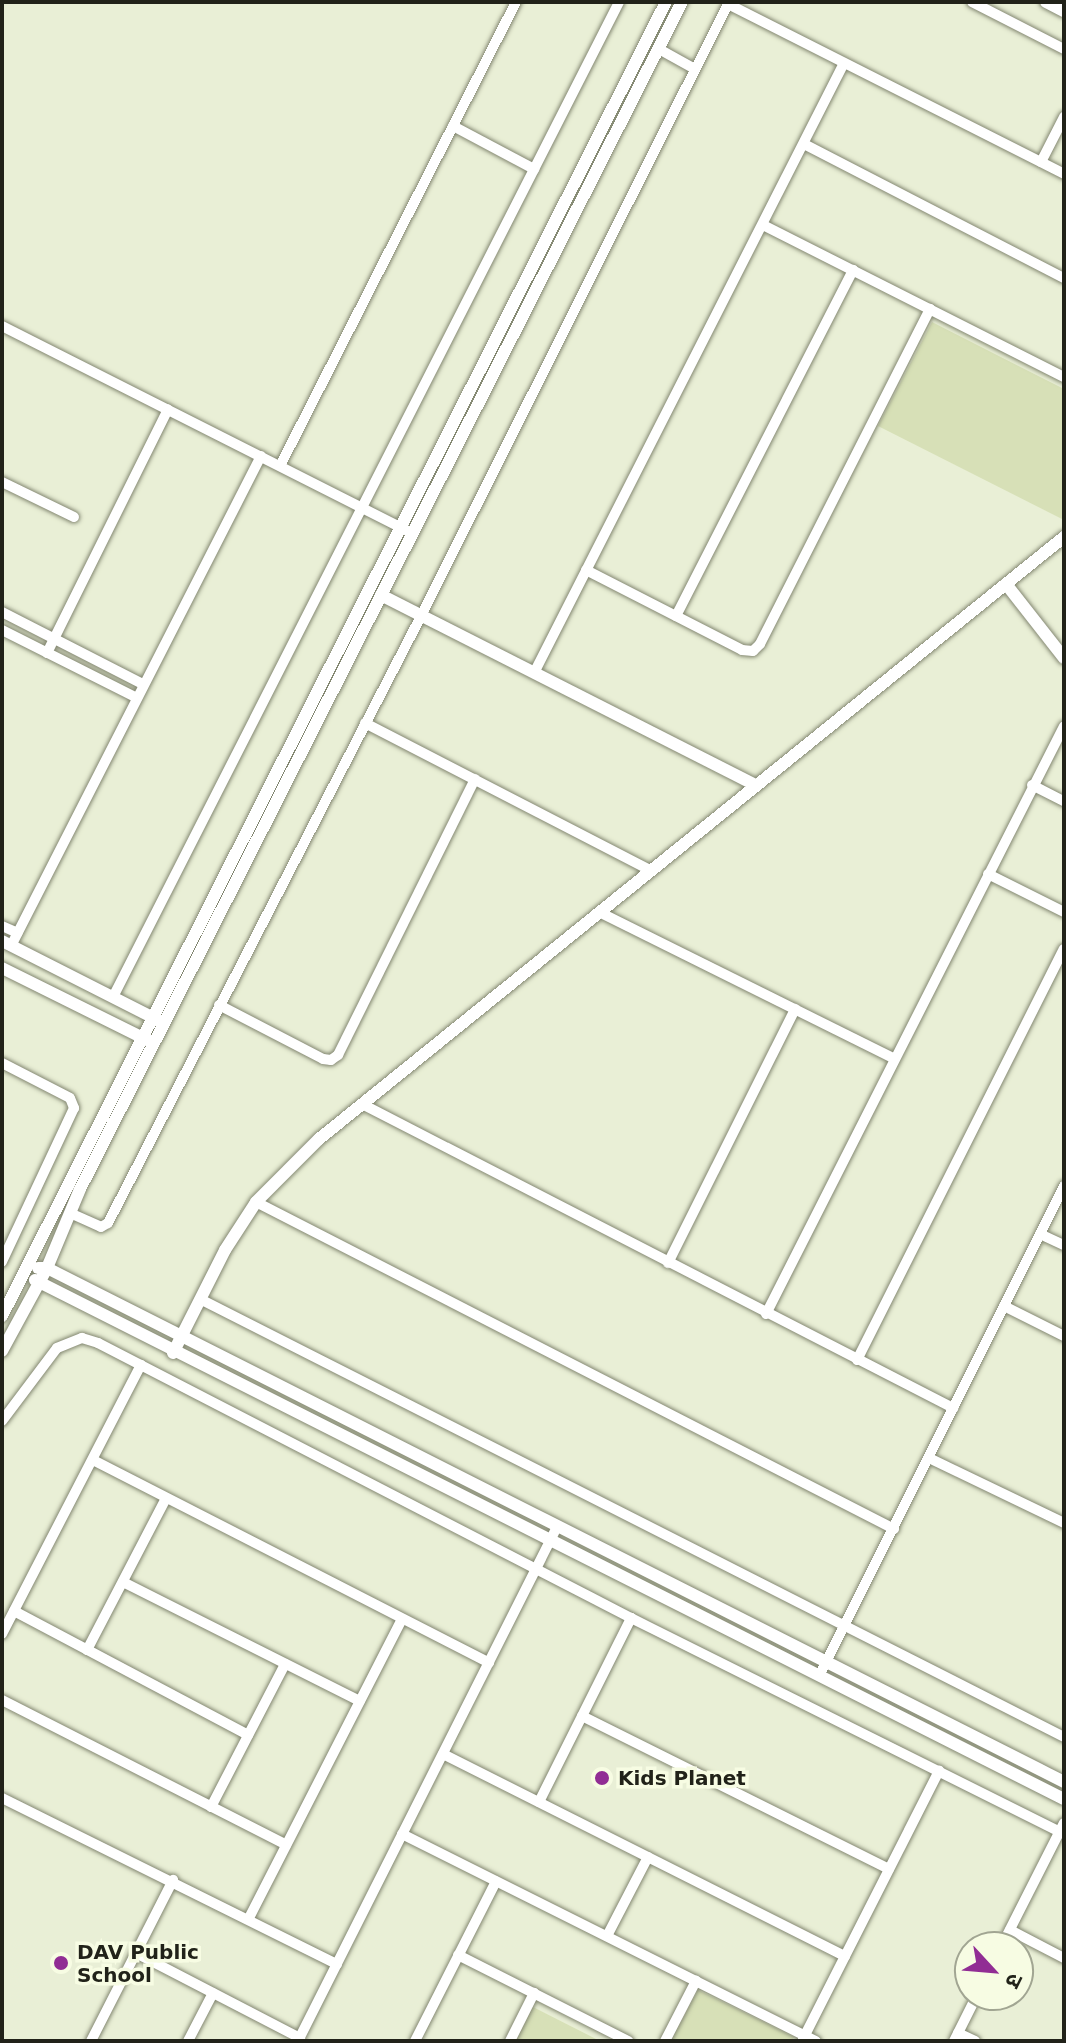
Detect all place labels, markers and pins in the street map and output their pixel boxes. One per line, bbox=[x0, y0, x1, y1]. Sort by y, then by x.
place label: Kids Planet bbox=[618, 1766, 746, 1790]
marker: Kids Planet bbox=[593, 1769, 611, 1787]
place label: DAV Public School bbox=[77, 1940, 199, 1987]
marker: DAV Public School bbox=[52, 1954, 70, 1972]

